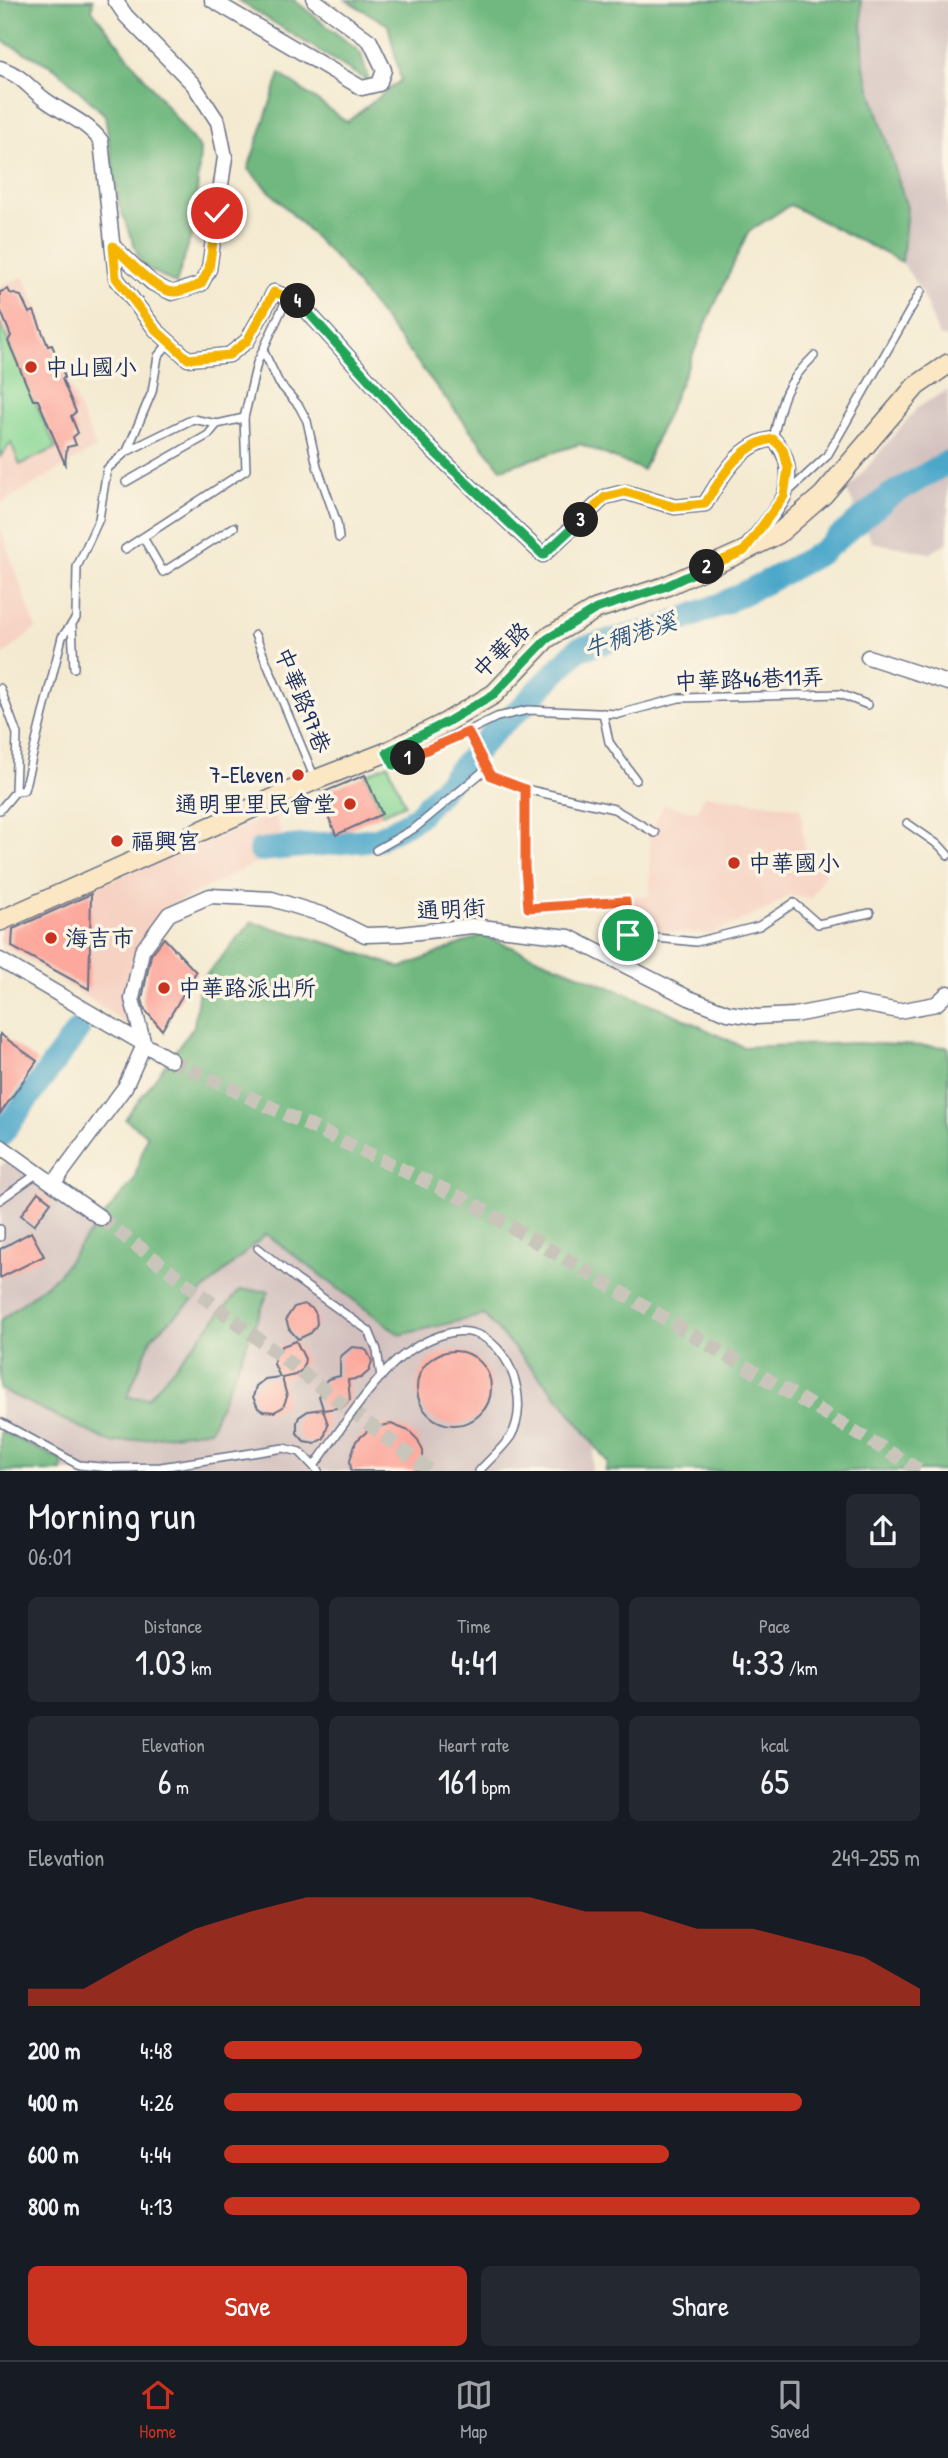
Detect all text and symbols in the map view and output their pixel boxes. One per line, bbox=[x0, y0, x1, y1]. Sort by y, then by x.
pin bbox=[187, 183, 247, 243]
icon: check bbox=[198, 194, 236, 232]
pin: 4 bbox=[280, 284, 316, 318]
text: 4 bbox=[294, 287, 301, 313]
place label: 中山國小 bbox=[45, 351, 137, 382]
marker: 中山國小 bbox=[23, 359, 39, 375]
pin: 3 bbox=[564, 503, 598, 538]
text: 3 bbox=[576, 506, 585, 532]
pin: 2 bbox=[690, 550, 724, 584]
text: 2 bbox=[702, 553, 711, 579]
water label: 牛稠港溪 bbox=[579, 603, 682, 664]
street label: 中華路 bbox=[465, 615, 536, 685]
street label: 中華路97巷 bbox=[268, 642, 339, 758]
street label: 中華路46巷11弄 bbox=[674, 660, 824, 697]
pin: 1 bbox=[390, 740, 426, 776]
text: 1 bbox=[404, 744, 411, 770]
place label: 7-Eleven bbox=[209, 759, 284, 790]
marker: 7-Eleven bbox=[290, 767, 306, 783]
place label: 通明里里民會堂 bbox=[175, 788, 336, 819]
marker: 通明里里民會堂 bbox=[342, 796, 358, 812]
place label: 福興宮 bbox=[131, 825, 200, 856]
marker: 福興宮 bbox=[109, 833, 125, 849]
place label: 中華國小 bbox=[748, 847, 840, 878]
marker: 中華國小 bbox=[726, 855, 742, 871]
street label: 通明街 bbox=[416, 891, 486, 926]
pin bbox=[598, 905, 658, 965]
icon: arrive bbox=[609, 916, 647, 954]
place label: 海吉市 bbox=[65, 922, 134, 953]
marker: 海吉市 bbox=[43, 930, 59, 946]
place label: 中華路派出所 bbox=[178, 972, 316, 1003]
marker: 中華路派出所 bbox=[156, 980, 172, 996]
text: Morning run bbox=[28, 1489, 196, 1541]
button: share bbox=[846, 1494, 920, 1568]
text: 06:01 bbox=[28, 1541, 71, 1572]
text: Distance bbox=[144, 1613, 202, 1639]
text: Time bbox=[457, 1613, 491, 1639]
text: Pace bbox=[759, 1613, 790, 1639]
text: 1.03 bbox=[135, 1639, 187, 1686]
text: 4:41 bbox=[450, 1639, 498, 1686]
text: 4:33 bbox=[732, 1639, 784, 1686]
text: km bbox=[187, 1655, 212, 1681]
text: /km bbox=[784, 1655, 818, 1681]
text: Elevation bbox=[142, 1732, 205, 1758]
text: Heart rate bbox=[439, 1732, 509, 1758]
text: kcal bbox=[761, 1732, 789, 1758]
text: 6 bbox=[158, 1758, 172, 1805]
text: 161 bbox=[438, 1758, 477, 1805]
text: 65 bbox=[760, 1758, 789, 1805]
text: m bbox=[172, 1774, 189, 1800]
text: bpm bbox=[477, 1774, 510, 1800]
text: Elevation bbox=[28, 1842, 104, 1873]
text: 249–255 m bbox=[831, 1842, 920, 1873]
text: 200 m bbox=[28, 2035, 80, 2066]
text: 4:48 bbox=[140, 2035, 173, 2066]
text: 400 m bbox=[28, 2087, 78, 2118]
text: 4:26 bbox=[140, 2087, 174, 2118]
text: 600 m bbox=[28, 2139, 79, 2170]
text: 4:44 bbox=[140, 2139, 171, 2170]
text: 800 m bbox=[28, 2191, 80, 2222]
text: 4:13 bbox=[140, 2191, 173, 2222]
button: Save bbox=[28, 2266, 467, 2346]
button: Share bbox=[481, 2266, 920, 2346]
tab: Home bbox=[139, 2376, 177, 2444]
tab: Map bbox=[455, 2376, 493, 2444]
tab: Saved bbox=[770, 2376, 809, 2444]

